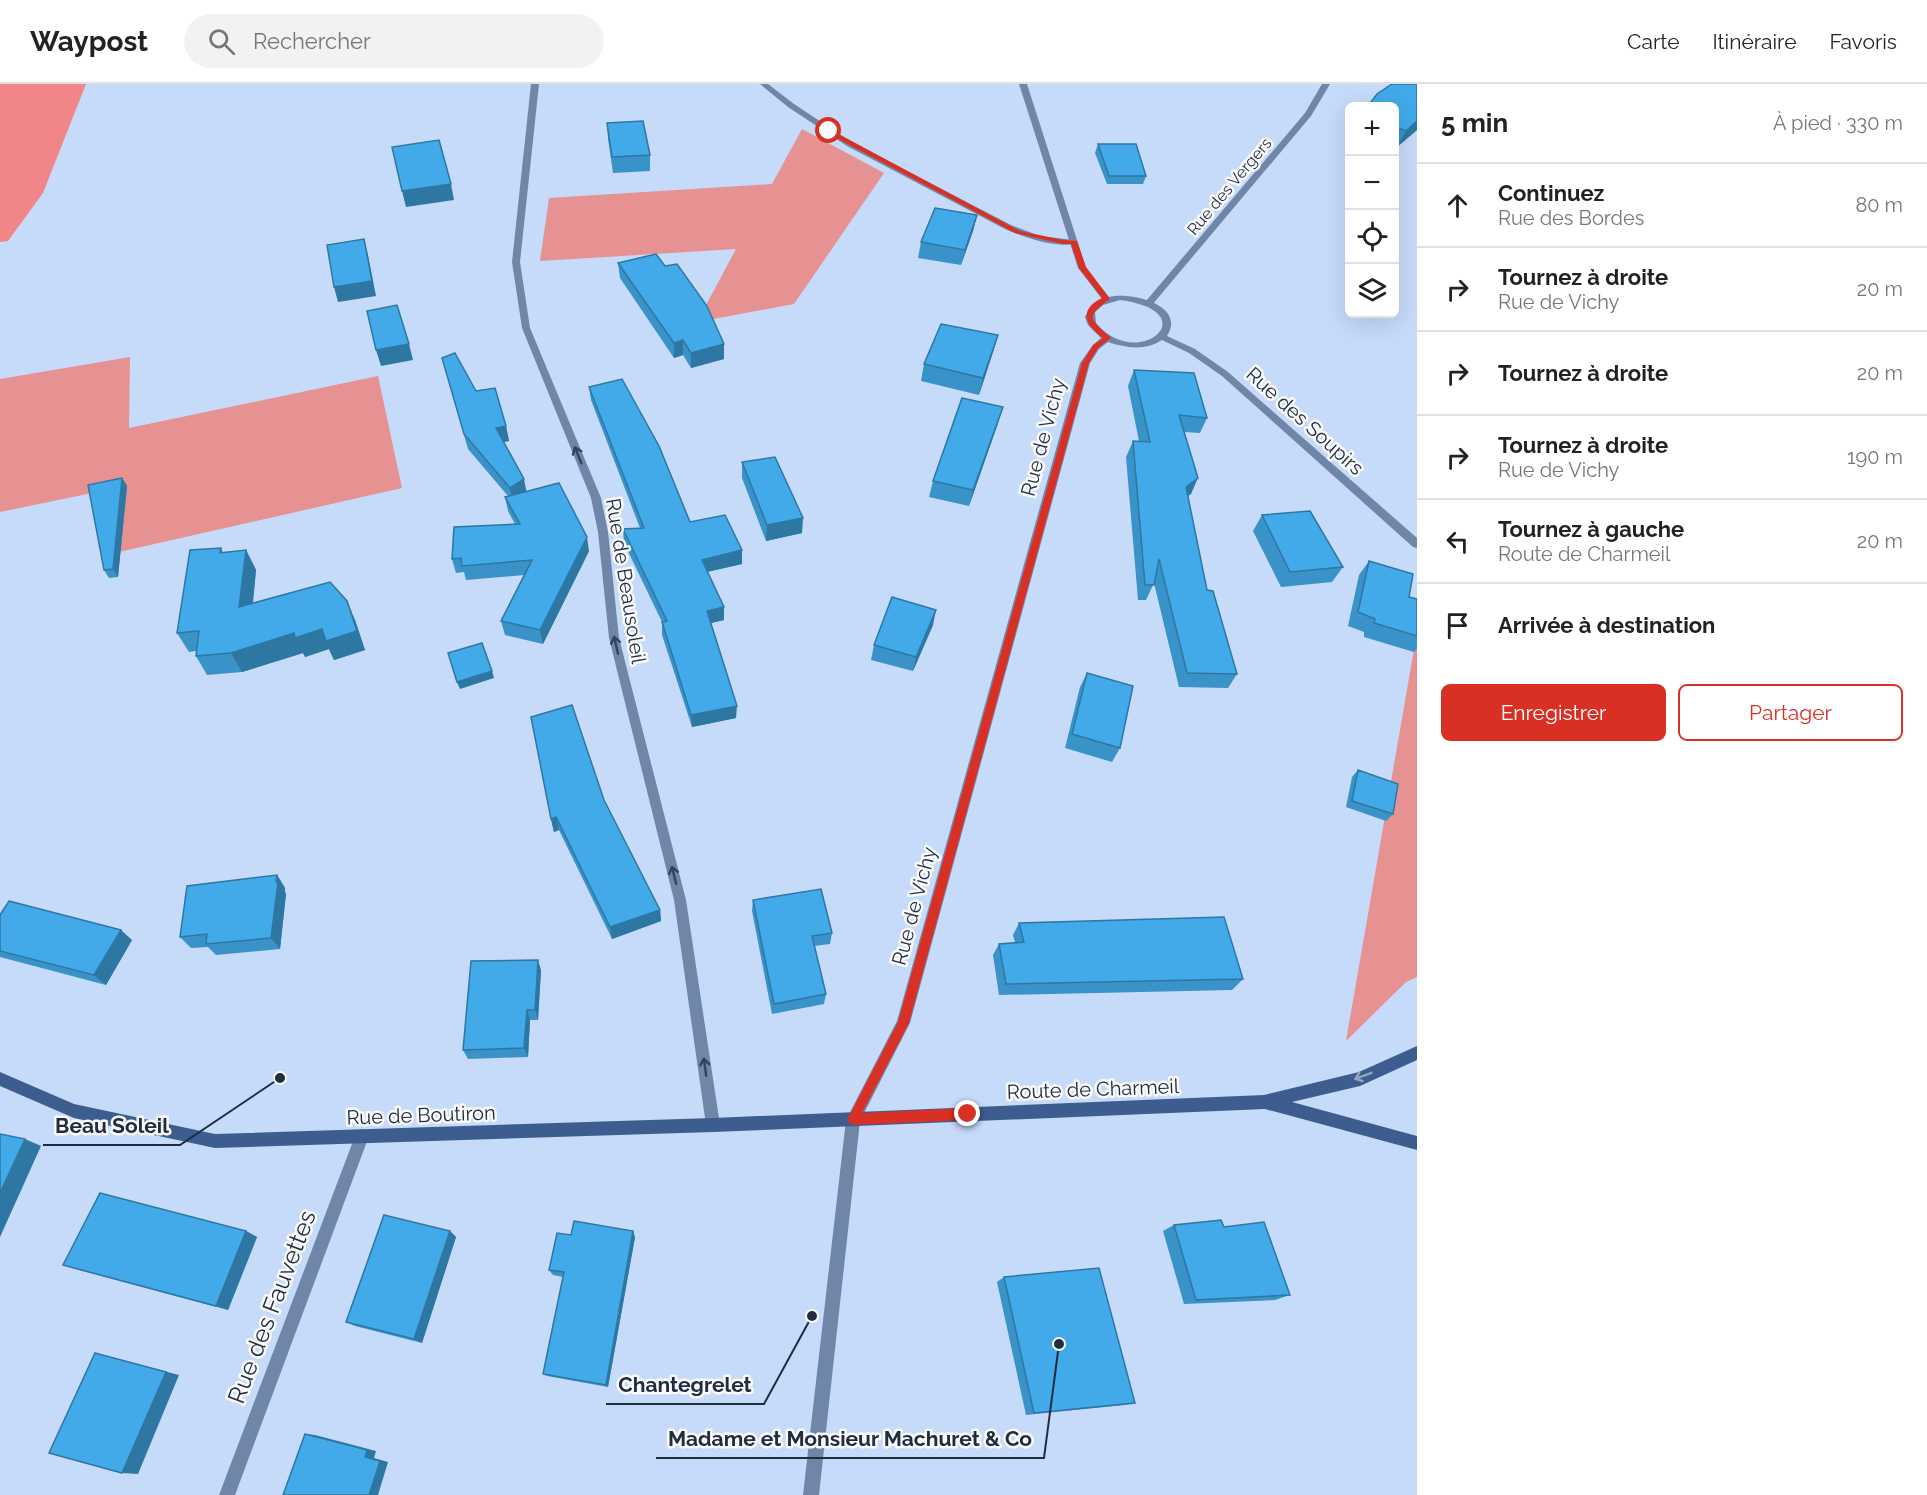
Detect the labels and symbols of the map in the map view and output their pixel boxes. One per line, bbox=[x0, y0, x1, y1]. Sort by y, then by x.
route start bbox=[815, 117, 841, 143]
street label: Rue des Vergers bbox=[1183, 134, 1276, 239]
street label: Rue des Soupirs bbox=[1241, 362, 1369, 480]
street label: Rue de Vichy bbox=[1016, 375, 1070, 499]
one-way arrow bbox=[572, 446, 583, 464]
street label: Rue de Beausoleil bbox=[601, 497, 651, 666]
one-way arrow bbox=[609, 636, 621, 655]
street label: Rue de Vichy bbox=[887, 844, 941, 968]
one-way arrow bbox=[667, 865, 679, 884]
one-way arrow bbox=[699, 1058, 710, 1077]
one-way arrow bbox=[1354, 1072, 1373, 1083]
street label: Route de Charmeil bbox=[1006, 1074, 1180, 1104]
street label: Rue de Boutiron bbox=[346, 1100, 496, 1130]
route end bbox=[954, 1100, 980, 1126]
callout: Beau Soleil bbox=[43, 1106, 180, 1145]
text: Beau Soleil bbox=[55, 1113, 169, 1138]
street label: Rue des Fauvettes bbox=[221, 1206, 322, 1407]
callout: Chantegrelet bbox=[606, 1365, 764, 1404]
text: Chantegrelet bbox=[618, 1372, 752, 1397]
callout: Madame et Monsieur Machuret & Co bbox=[656, 1419, 1044, 1458]
text: Madame et Monsieur Machuret & Co bbox=[668, 1426, 1032, 1451]

